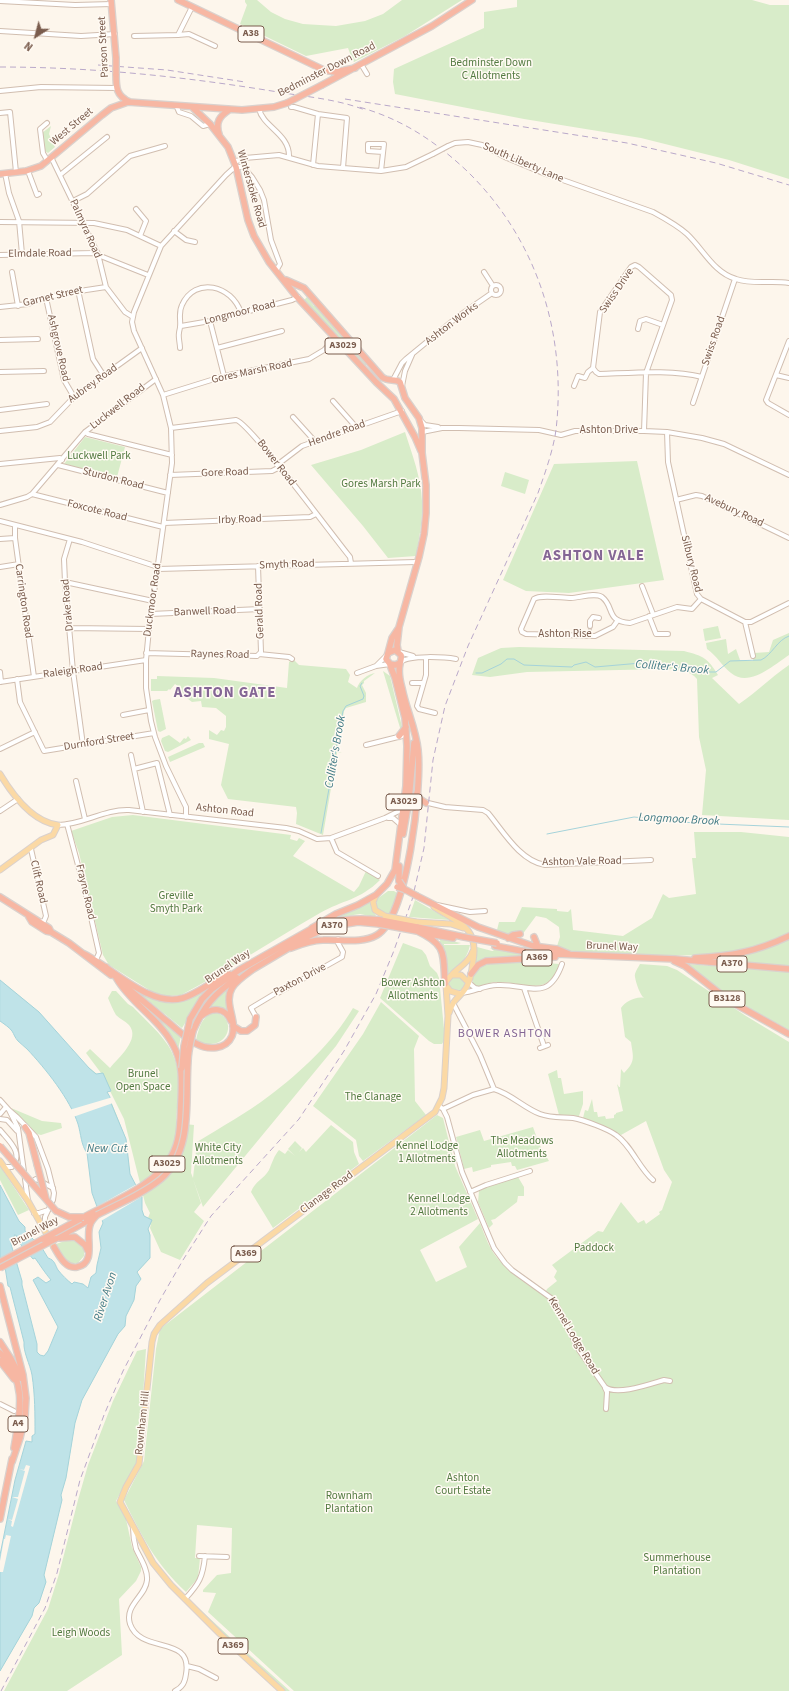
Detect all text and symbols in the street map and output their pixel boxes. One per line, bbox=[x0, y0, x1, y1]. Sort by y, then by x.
north arrow bbox=[16, 16, 56, 56]
street label: Parson Street bbox=[96, 16, 112, 78]
road number: A38 bbox=[238, 26, 264, 42]
text: N bbox=[21, 38, 36, 54]
street label: Bedminster Down Road bbox=[276, 40, 378, 100]
park label: Bedminster Down C Allotments bbox=[450, 57, 532, 83]
street label: West Street bbox=[48, 105, 96, 149]
street label: South Liberty Lane bbox=[481, 140, 565, 186]
street label: Winterstoke Road bbox=[234, 148, 268, 230]
street label: Palmyra Road bbox=[66, 197, 104, 261]
street label: Elmdale Road bbox=[8, 247, 72, 261]
street label: Swiss Drive bbox=[597, 266, 637, 316]
street label: Garnet Street bbox=[22, 284, 84, 310]
street label: Longmoor Road bbox=[203, 298, 277, 328]
street label: Ashton Works bbox=[423, 300, 481, 348]
street label: Ashgrove Road bbox=[44, 313, 72, 383]
street label: Swiss Road bbox=[699, 314, 729, 368]
road number: A3029 bbox=[325, 338, 361, 354]
street label: Gores Marsh Road bbox=[210, 357, 294, 387]
street label: Aubrey Road bbox=[66, 362, 120, 406]
street label: Luckwell Road bbox=[88, 381, 148, 433]
street label: Hendre Road bbox=[307, 418, 367, 450]
street label: Ashton Drive bbox=[580, 424, 638, 438]
street label: Bower Road bbox=[254, 437, 298, 489]
park label: Luckwell Park bbox=[67, 450, 131, 464]
street label: Sturdon Road bbox=[81, 465, 145, 493]
street label: Gore Road bbox=[201, 466, 249, 480]
park label: Gores Marsh Park bbox=[341, 478, 421, 492]
street label: Avebury Road bbox=[702, 492, 766, 530]
street label: Foxcote Road bbox=[66, 497, 128, 525]
street label: Irby Road bbox=[218, 513, 262, 527]
street label: Silbury Road bbox=[678, 534, 704, 594]
district label: ASHTON VALE bbox=[543, 548, 645, 566]
street label: Smyth Road bbox=[259, 557, 315, 573]
street label: Carrington Road bbox=[11, 563, 35, 639]
street label: Duckmoor Road bbox=[141, 563, 165, 637]
street label: Drake Road bbox=[59, 578, 77, 632]
street label: Gerald Road bbox=[252, 583, 268, 639]
street label: Banwell Road bbox=[173, 604, 237, 620]
street label: Ashton Rise bbox=[538, 628, 592, 642]
street label: Raynes Road bbox=[190, 648, 250, 662]
water label: Colliter's Brook bbox=[635, 658, 709, 678]
street label: Raleigh Road bbox=[42, 660, 104, 682]
district label: ASHTON GATE bbox=[174, 685, 276, 703]
water label: Colliter's Brook bbox=[322, 714, 350, 790]
street label: Durnford Street bbox=[63, 730, 135, 754]
road number: A3029 bbox=[386, 794, 422, 810]
street label: Ashton Road bbox=[195, 801, 255, 821]
water label: Longmoor Brook bbox=[638, 811, 720, 829]
street label: Ashton Vale Road bbox=[542, 855, 622, 869]
street label: Clift Road bbox=[27, 859, 49, 905]
street label: Frayne Road bbox=[72, 863, 98, 921]
park label: Greville Smyth Park bbox=[150, 890, 202, 916]
road number: A370 bbox=[317, 918, 347, 934]
street label: Brunel Way bbox=[586, 939, 638, 955]
street label: Brunel Way bbox=[203, 947, 253, 987]
road number: A369 bbox=[522, 950, 552, 966]
road number: A370 bbox=[717, 956, 747, 972]
street label: Paxton Drive bbox=[272, 961, 328, 999]
park label: Bower Ashton Allotments bbox=[381, 977, 445, 1003]
road number: B3128 bbox=[709, 991, 745, 1007]
district label: BOWER ASHTON bbox=[458, 1027, 552, 1041]
park label: Brunel Open Space bbox=[116, 1068, 170, 1094]
park label: The Clanage bbox=[345, 1091, 401, 1105]
park label: The Meadows Allotments bbox=[491, 1135, 553, 1161]
park label: Kennel Lodge 1 Allotments bbox=[396, 1140, 458, 1166]
water label: New Cut bbox=[87, 1142, 127, 1156]
park label: White City Allotments bbox=[193, 1142, 243, 1168]
road number: A3029 bbox=[149, 1156, 185, 1172]
street label: Clanage Road bbox=[298, 1169, 356, 1217]
park label: Kennel Lodge 2 Allotments bbox=[408, 1193, 470, 1219]
street label: Brunel Way bbox=[9, 1214, 61, 1250]
park label: Paddock bbox=[574, 1242, 614, 1256]
road number: A369 bbox=[231, 1246, 261, 1262]
water label: River Avon bbox=[91, 1271, 121, 1323]
street label: Kennel Lodge Road bbox=[545, 1295, 601, 1377]
street label: Rownham Hill bbox=[133, 1390, 153, 1456]
road number: A4 bbox=[8, 1416, 28, 1432]
park label: Ashton Court Estate bbox=[435, 1472, 491, 1498]
park label: Rownham Plantation bbox=[325, 1490, 373, 1516]
park label: Summerhouse Plantation bbox=[643, 1552, 711, 1578]
park label: Leigh Woods bbox=[52, 1627, 110, 1641]
road number: A369 bbox=[218, 1638, 248, 1654]

